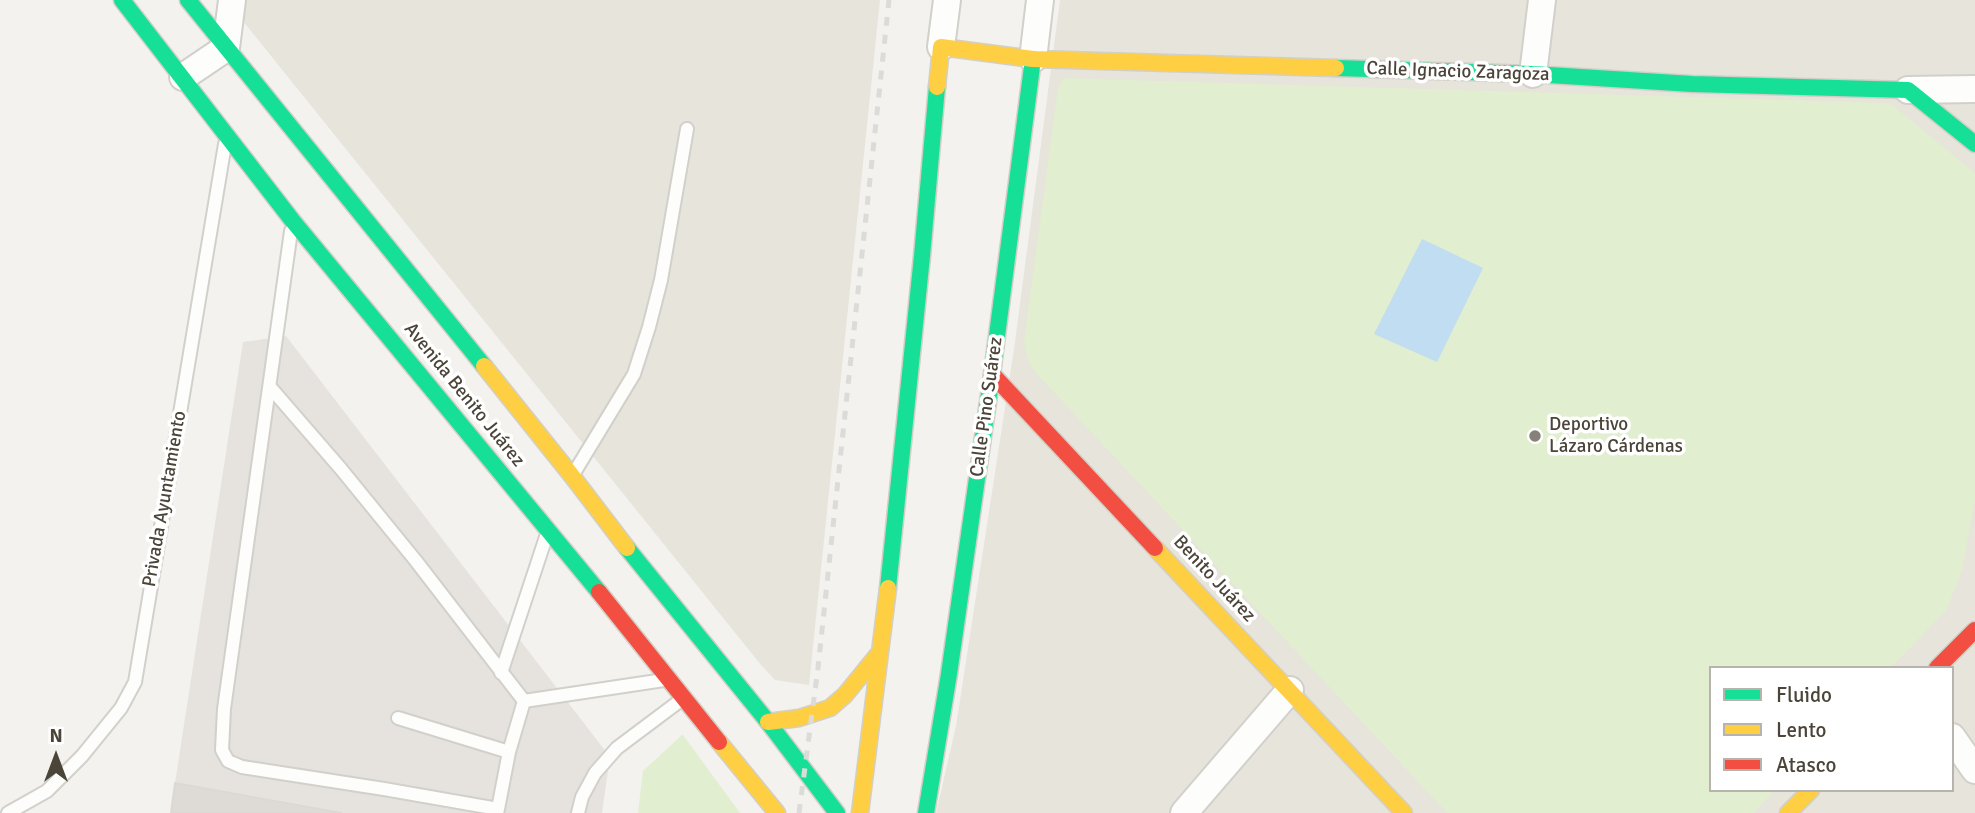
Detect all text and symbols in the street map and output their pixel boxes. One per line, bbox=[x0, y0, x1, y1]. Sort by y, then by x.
street label: Calle Ignacio Zaragoza bbox=[1366, 57, 1550, 87]
street label: Avenida Benito Juárez bbox=[399, 318, 529, 472]
street label: Calle Pino Suárez bbox=[966, 336, 1008, 478]
street label: Privada Ayuntamiento bbox=[138, 409, 192, 589]
place label: Deportivo Lázaro Cárdenas bbox=[1549, 414, 1683, 458]
marker: Deportivo Lázaro Cárdenas bbox=[1527, 428, 1543, 444]
street label: Benito Juárez bbox=[1168, 531, 1260, 627]
legend bbox=[1709, 666, 1954, 792]
text: Fluido bbox=[1776, 682, 1832, 708]
text: Lento bbox=[1776, 717, 1826, 743]
north arrow bbox=[21, 722, 91, 792]
text: N bbox=[49, 724, 63, 748]
text: Atasco bbox=[1776, 752, 1836, 778]

